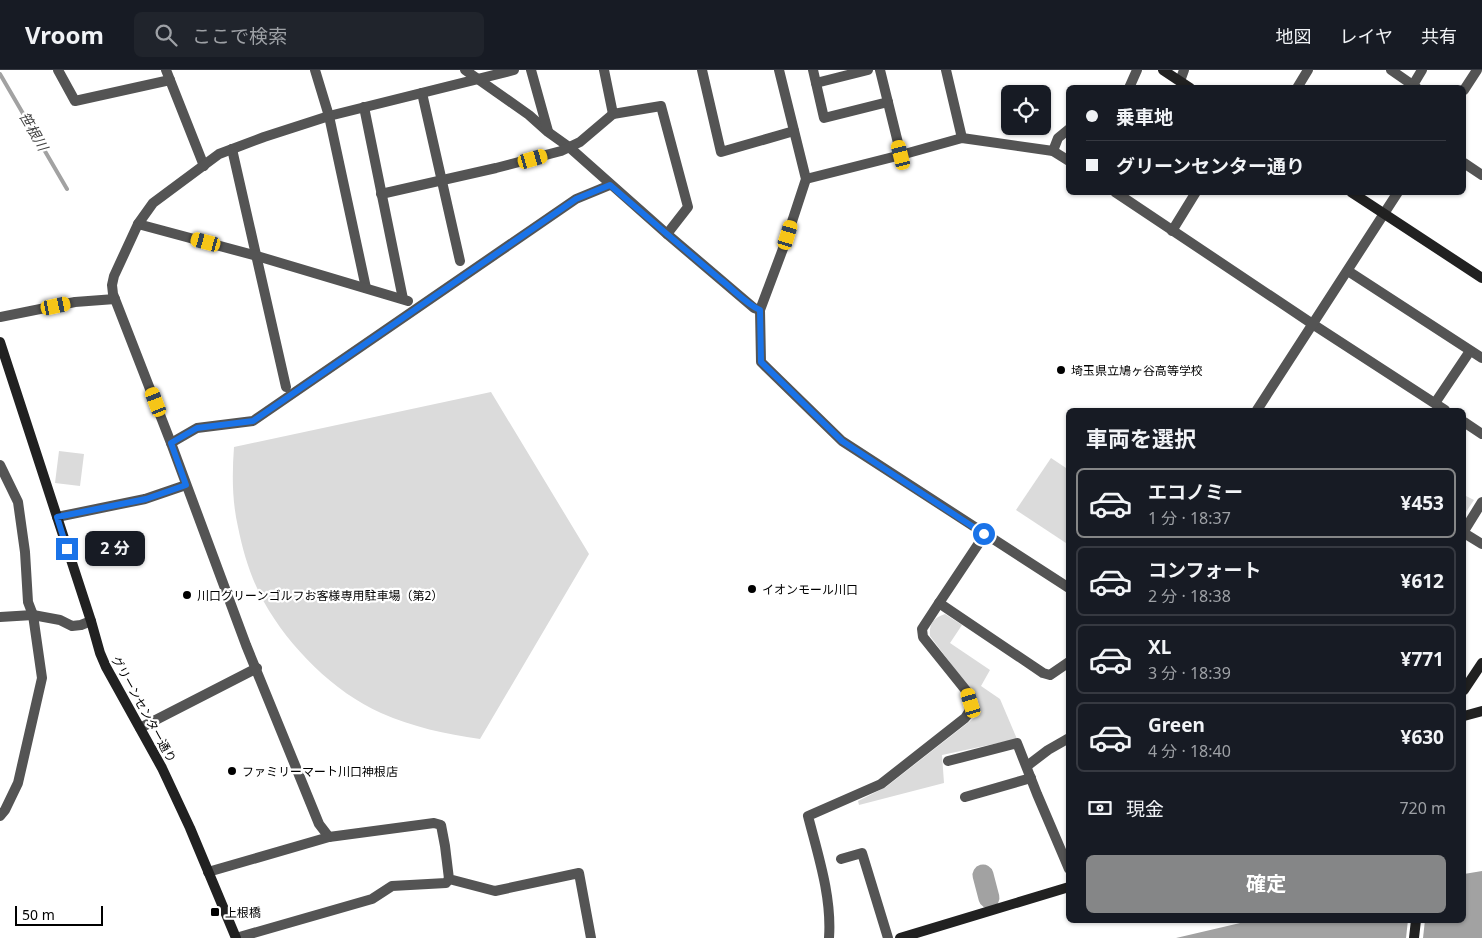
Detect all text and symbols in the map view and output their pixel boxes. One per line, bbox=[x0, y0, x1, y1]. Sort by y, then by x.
search box bbox=[134, 12, 484, 57]
text: Vroom bbox=[25, 18, 104, 51]
icon: search bbox=[152, 21, 180, 49]
text: ここで検索 bbox=[192, 23, 287, 49]
text: 地図 bbox=[1276, 24, 1312, 48]
text: レイヤ bbox=[1340, 24, 1393, 48]
text: 共有 bbox=[1421, 24, 1457, 48]
map controls bbox=[1001, 85, 1051, 135]
button: locate bbox=[1001, 85, 1051, 135]
text: 乗車地 bbox=[1116, 104, 1173, 130]
water label: 笹根川 bbox=[15, 108, 54, 156]
car bbox=[890, 139, 911, 171]
car bbox=[516, 148, 549, 170]
text: グリーンセンター通り bbox=[1116, 153, 1305, 179]
car bbox=[776, 218, 799, 252]
car bbox=[189, 231, 222, 253]
car bbox=[39, 296, 72, 316]
place label: 埼玉県立鳩ヶ谷高等学校 bbox=[1071, 362, 1203, 379]
marker: 埼玉県立鳩ヶ谷高等学校 bbox=[1055, 364, 1067, 376]
car bbox=[143, 385, 168, 419]
text: 車両を選択 bbox=[1086, 423, 1196, 453]
text: エコノミー bbox=[1148, 479, 1243, 505]
icon: car bbox=[1088, 481, 1133, 526]
text: ¥453 bbox=[1401, 490, 1444, 516]
text: 1 分 · 18:37 bbox=[1148, 507, 1231, 529]
route start bbox=[973, 523, 995, 545]
callout: 2 分 bbox=[84, 532, 144, 566]
text: 2 分 bbox=[100, 537, 130, 559]
route end bbox=[56, 538, 78, 560]
text: コンフォート bbox=[1148, 557, 1261, 583]
icon: car bbox=[1088, 559, 1133, 604]
text: ¥612 bbox=[1401, 568, 1444, 594]
place label: イオンモール川口 bbox=[762, 581, 858, 598]
marker: イオンモール川口 bbox=[746, 583, 758, 595]
text: 2 分 · 18:38 bbox=[1148, 585, 1231, 607]
place label: 川口グリーンゴルフお客様専用駐車場（第2） bbox=[197, 587, 443, 604]
marker: 川口グリーンゴルフお客様専用駐車場（第2） bbox=[181, 589, 193, 601]
text: XL bbox=[1148, 634, 1171, 660]
icon: car bbox=[1088, 637, 1133, 682]
text: ¥771 bbox=[1401, 646, 1444, 672]
street label: グリーンセンター通り bbox=[108, 653, 180, 765]
text: 3 分 · 18:39 bbox=[1148, 662, 1231, 684]
car bbox=[959, 686, 982, 720]
text: Green bbox=[1148, 712, 1205, 738]
icon: car bbox=[1088, 715, 1133, 760]
text: ¥630 bbox=[1401, 724, 1444, 750]
text: 4 分 · 18:40 bbox=[1148, 740, 1231, 762]
place label: ファミリーマート川口神根店 bbox=[242, 763, 398, 780]
marker: ファミリーマート川口神根店 bbox=[226, 765, 238, 777]
icon: cash bbox=[1086, 794, 1114, 822]
text: 現金 bbox=[1126, 796, 1164, 822]
text: 720 m bbox=[1399, 797, 1446, 819]
button: 確定 bbox=[1086, 855, 1446, 913]
scale bar bbox=[15, 903, 102, 926]
place label: 上根橋 bbox=[225, 904, 261, 921]
text: 50 m bbox=[22, 905, 55, 924]
marker: 上根橋 bbox=[209, 906, 221, 918]

